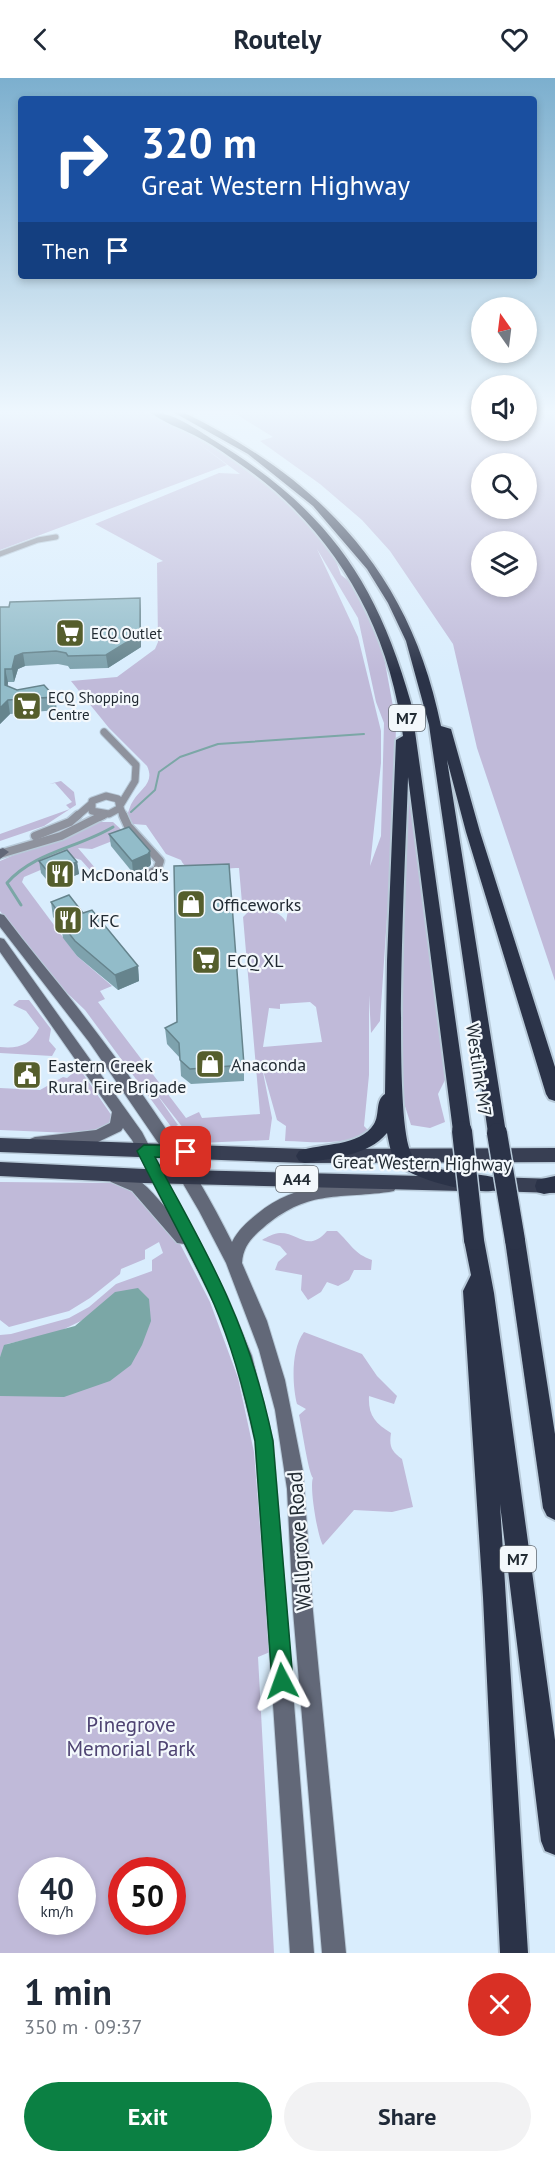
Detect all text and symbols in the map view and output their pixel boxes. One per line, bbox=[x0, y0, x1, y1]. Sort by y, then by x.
text: Routely bbox=[234, 22, 321, 56]
icon: back bbox=[24, 23, 57, 56]
icon: heart bbox=[498, 23, 531, 56]
text: 320 m bbox=[141, 115, 257, 170]
icon: right bbox=[42, 120, 120, 198]
text: Great Western Highway bbox=[141, 168, 410, 202]
icon: arrive bbox=[101, 234, 134, 267]
text: Then bbox=[42, 237, 89, 265]
north arrow bbox=[471, 297, 537, 363]
map controls bbox=[471, 297, 537, 597]
button: sound bbox=[471, 375, 537, 441]
button: search bbox=[471, 453, 537, 519]
button: layers bbox=[471, 531, 537, 597]
supermarket icon: ECQ Outlet bbox=[54, 617, 86, 649]
place label: ECQ Outlet bbox=[91, 624, 162, 643]
place label: ECQ Shopping Centre bbox=[48, 688, 139, 724]
supermarket icon: ECQ Shopping Centre bbox=[11, 690, 43, 722]
road number: M7 bbox=[389, 705, 425, 731]
restaurant icon: McDonald's bbox=[44, 858, 76, 890]
place label: McDonald's bbox=[81, 863, 169, 886]
shop icon: Officeworks bbox=[175, 888, 207, 920]
place label: Officeworks bbox=[212, 893, 301, 916]
restaurant icon: KFC bbox=[52, 904, 84, 936]
place label: KFC bbox=[89, 909, 120, 932]
supermarket icon: ECQ XL bbox=[190, 944, 222, 976]
place label: ECQ XL bbox=[227, 949, 283, 972]
street label: Westlink M7 bbox=[461, 1022, 497, 1118]
shop icon: Anaconda bbox=[194, 1048, 226, 1080]
place label: Anaconda bbox=[231, 1053, 306, 1076]
place label: Eastern Creek Rural Fire Brigade bbox=[48, 1054, 186, 1098]
public building icon: Eastern Creek Rural Fire Brigade bbox=[11, 1059, 43, 1091]
pin bbox=[160, 1126, 211, 1177]
icon: arrive bbox=[169, 1135, 202, 1168]
street label: Great Western Highway bbox=[332, 1150, 513, 1176]
road number: A44 bbox=[276, 1166, 318, 1192]
street label: Wallgrove Road bbox=[281, 1471, 317, 1611]
road number: M7 bbox=[500, 1546, 536, 1572]
position arrow bbox=[250, 1649, 314, 1713]
park label: Pinegrove Memorial Park bbox=[66, 1711, 196, 1762]
speed limit sign: 50 bbox=[108, 1857, 186, 1935]
text: 40 bbox=[40, 1869, 74, 1908]
text: km/h bbox=[41, 1902, 73, 1921]
text: 1 min bbox=[24, 1968, 112, 2015]
button: close bbox=[468, 1973, 531, 2036]
text: 350 m · 09:37 bbox=[24, 2014, 142, 2040]
button: Exit bbox=[24, 2082, 272, 2151]
button: Share bbox=[284, 2082, 531, 2151]

